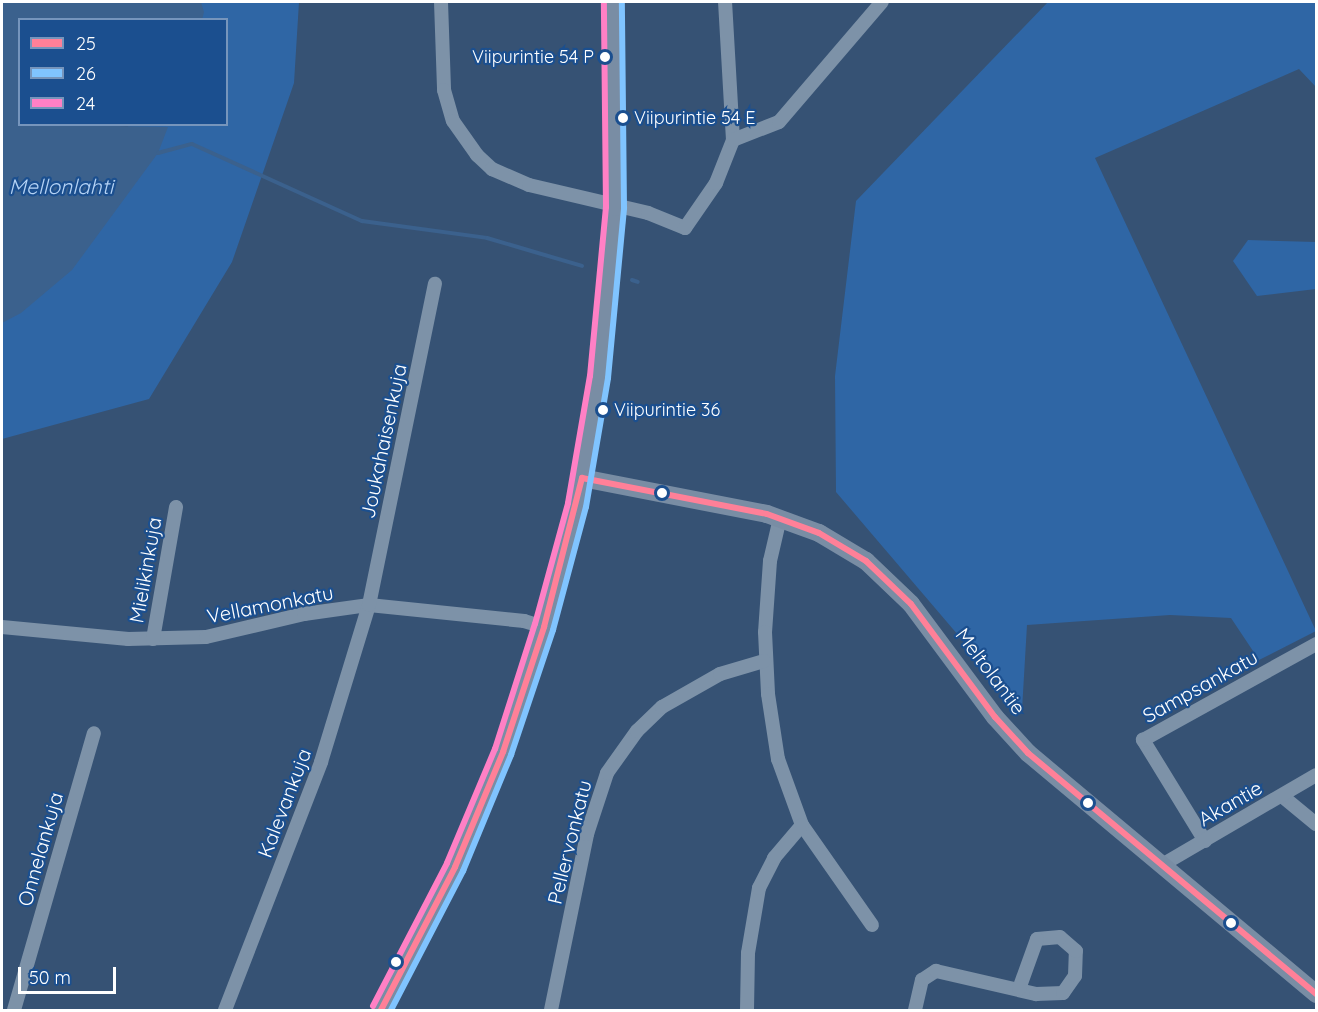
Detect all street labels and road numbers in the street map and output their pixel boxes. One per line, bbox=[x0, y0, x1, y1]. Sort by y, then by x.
street label: Joukahaisenkuja bbox=[355, 362, 411, 520]
street label: Mielikinkuja bbox=[124, 515, 166, 625]
street label: Vellamonkatu bbox=[205, 580, 335, 628]
street label: Meltolantie bbox=[951, 623, 1031, 719]
street label: Sampsankatu bbox=[1138, 645, 1262, 727]
street label: Kalevankuja bbox=[252, 745, 316, 861]
street label: Akantie bbox=[1194, 775, 1266, 831]
street label: Pellervonkatu bbox=[542, 777, 596, 907]
street label: Onnelankuja bbox=[12, 789, 68, 909]

